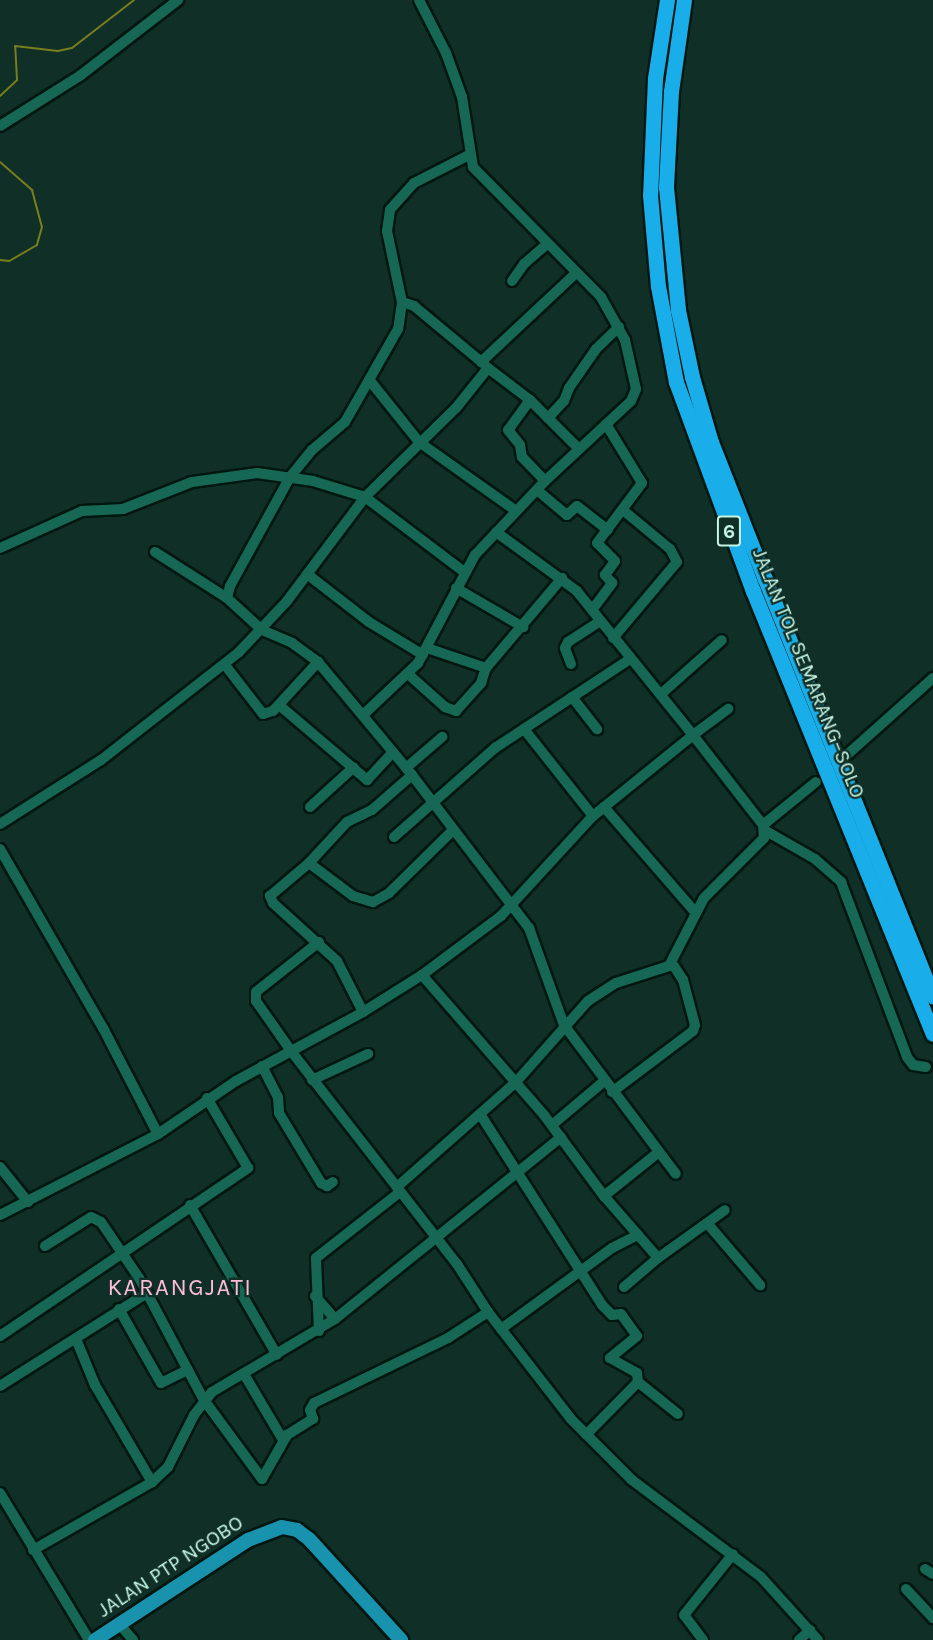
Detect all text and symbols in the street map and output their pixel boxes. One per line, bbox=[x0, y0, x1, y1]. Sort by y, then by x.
road number: 6 bbox=[716, 514, 742, 548]
street label: JALAN TOL SEMARANG–SOLO bbox=[747, 544, 871, 802]
district label: KARANGJATI bbox=[108, 1274, 252, 1302]
street label: JALAN PTP NGOBO bbox=[92, 1510, 248, 1622]

